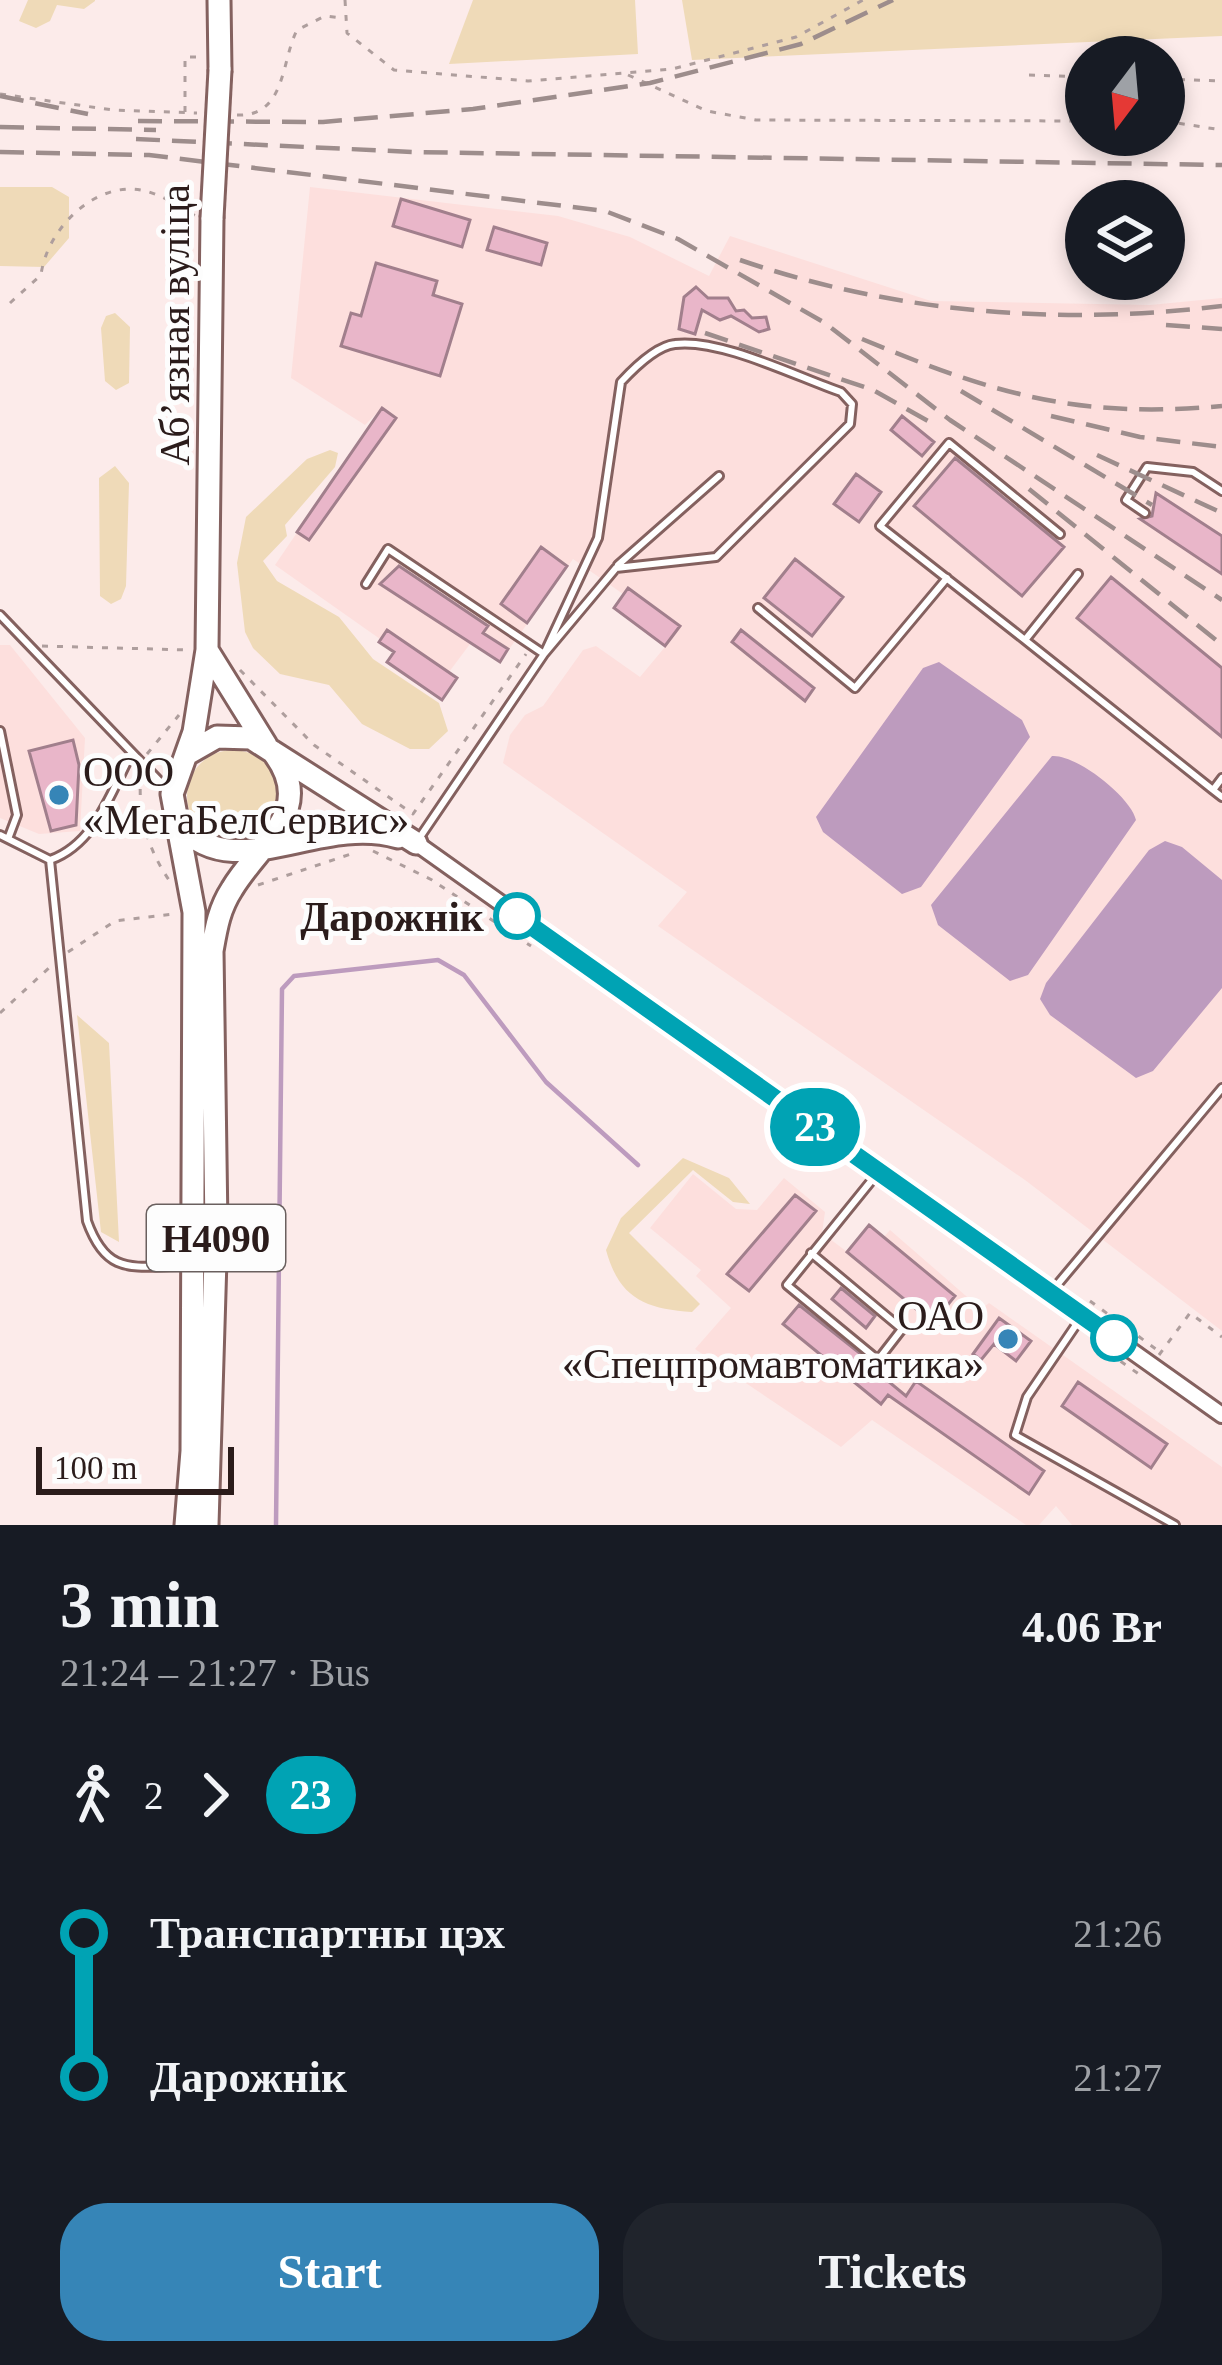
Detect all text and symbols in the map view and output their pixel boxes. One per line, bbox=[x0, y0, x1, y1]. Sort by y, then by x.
north arrow bbox=[1065, 36, 1185, 156]
map controls bbox=[1065, 36, 1185, 300]
button: layers bbox=[1065, 180, 1185, 300]
street label: Абʼязная вуліца bbox=[152, 184, 198, 466]
place label: ООО «МегаБелСервис» bbox=[83, 749, 409, 843]
marker: ООО «МегаБелСервис» bbox=[46, 782, 72, 808]
place label: Дарожнік bbox=[300, 894, 485, 940]
marker: Дарожнік bbox=[495, 894, 539, 938]
line badge: 23 bbox=[761, 1088, 869, 1166]
text: 23 bbox=[794, 1104, 836, 1150]
road number: Н4090 bbox=[147, 1205, 285, 1271]
place label: ОАО «Спецпромавтоматика» bbox=[562, 1293, 984, 1387]
unlabelled marker bbox=[1092, 1316, 1136, 1360]
marker: ОАО «Спецпромавтоматика» bbox=[995, 1326, 1021, 1352]
scale bar bbox=[36, 1441, 234, 1494]
text: 100 m bbox=[54, 1450, 137, 1486]
text: 3 min bbox=[60, 1568, 220, 1641]
text: 4.06 Br bbox=[1022, 1602, 1162, 1652]
text: 21:24 – 21:27 · Bus bbox=[60, 1651, 370, 1694]
icon: walk bbox=[60, 1762, 126, 1828]
icon: forward bbox=[182, 1762, 248, 1828]
text: 23 bbox=[290, 1772, 332, 1818]
text: 2 bbox=[144, 1774, 164, 1817]
text: Транспартны цэх bbox=[150, 1908, 505, 1958]
text: 21:26 bbox=[1073, 1912, 1162, 1955]
text: Дарожнік bbox=[150, 2052, 347, 2102]
text: 21:27 bbox=[1073, 2056, 1162, 2099]
button: Start bbox=[60, 2203, 599, 2341]
button: Tickets bbox=[623, 2203, 1162, 2341]

